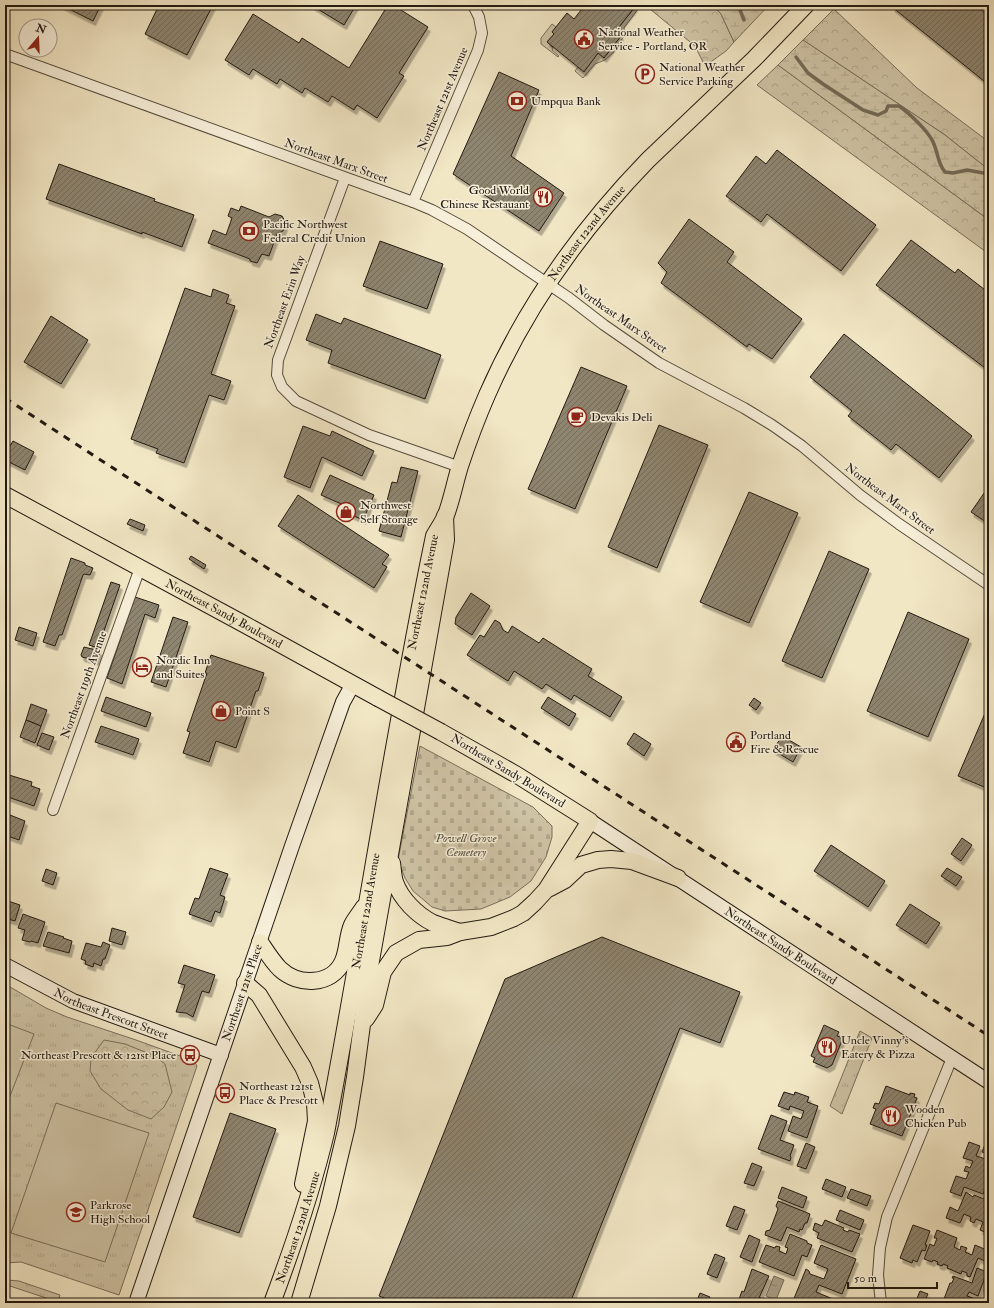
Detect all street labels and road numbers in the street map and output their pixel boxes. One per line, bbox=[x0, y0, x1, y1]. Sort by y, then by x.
street label: Northeast 121st Avenue bbox=[414, 45, 472, 153]
street label: Northeast Marx Street bbox=[282, 135, 390, 187]
street label: Northeast 122nd Avenue bbox=[545, 182, 628, 284]
street label: Northeast Erin Way bbox=[261, 253, 309, 350]
street label: Northeast Marx Street bbox=[572, 282, 670, 356]
street label: Northeast Marx Street bbox=[842, 460, 938, 538]
street label: Northeast 122nd Avenue bbox=[404, 533, 442, 651]
street label: Northeast Sandy Boulevard bbox=[163, 576, 285, 651]
street label: Northeast 119th Avenue bbox=[58, 629, 110, 741]
street label: Northeast Sandy Boulevard bbox=[448, 731, 568, 811]
street label: Northeast 122nd Avenue bbox=[348, 852, 383, 970]
street label: Northeast Sandy Boulevard bbox=[722, 904, 840, 988]
street label: Northeast 121st Place bbox=[218, 942, 265, 1043]
street label: Northeast Prescott Street bbox=[51, 985, 170, 1043]
street label: Northeast 122nd Avenue bbox=[272, 1169, 323, 1286]

